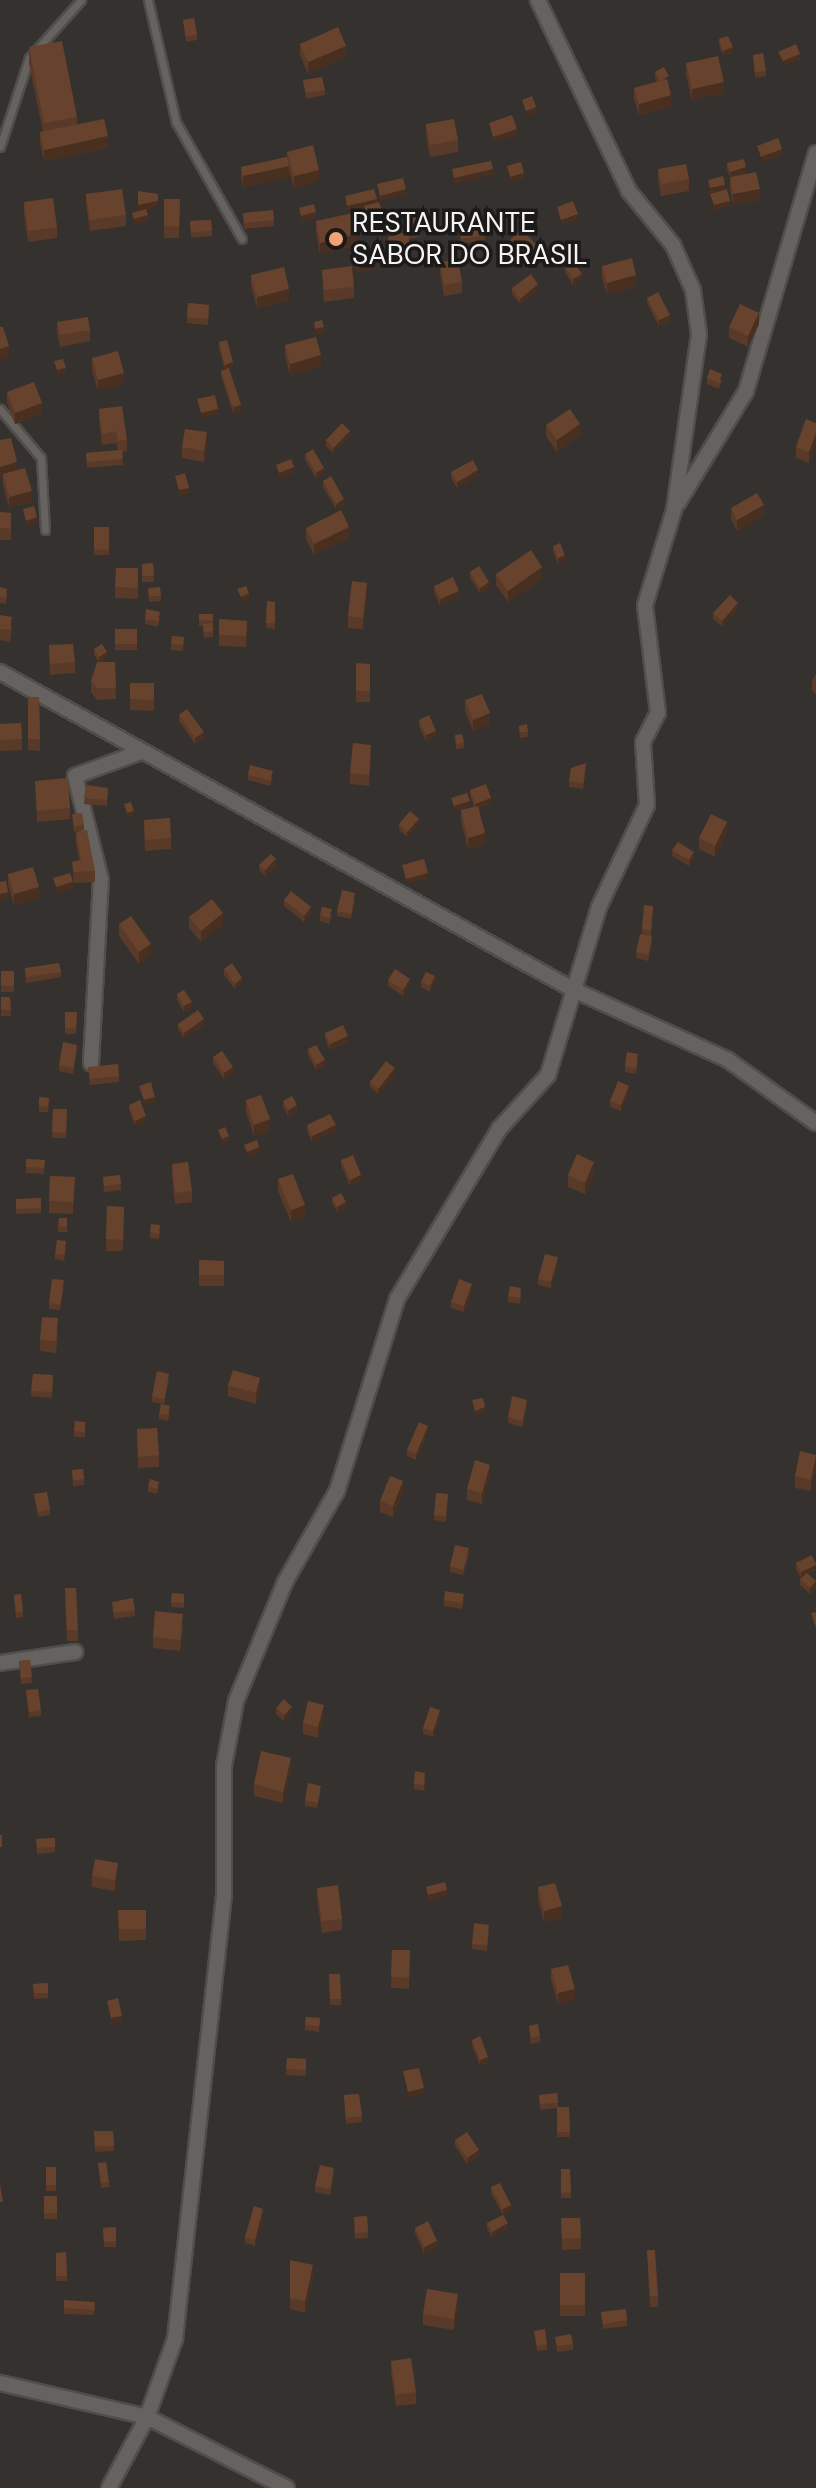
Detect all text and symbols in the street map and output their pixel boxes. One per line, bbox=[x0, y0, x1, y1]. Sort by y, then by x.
place label: RESTAURANTE SABOR DO BRASIL bbox=[352, 206, 588, 272]
marker: RESTAURANTE SABOR DO BRASIL bbox=[327, 230, 345, 248]

